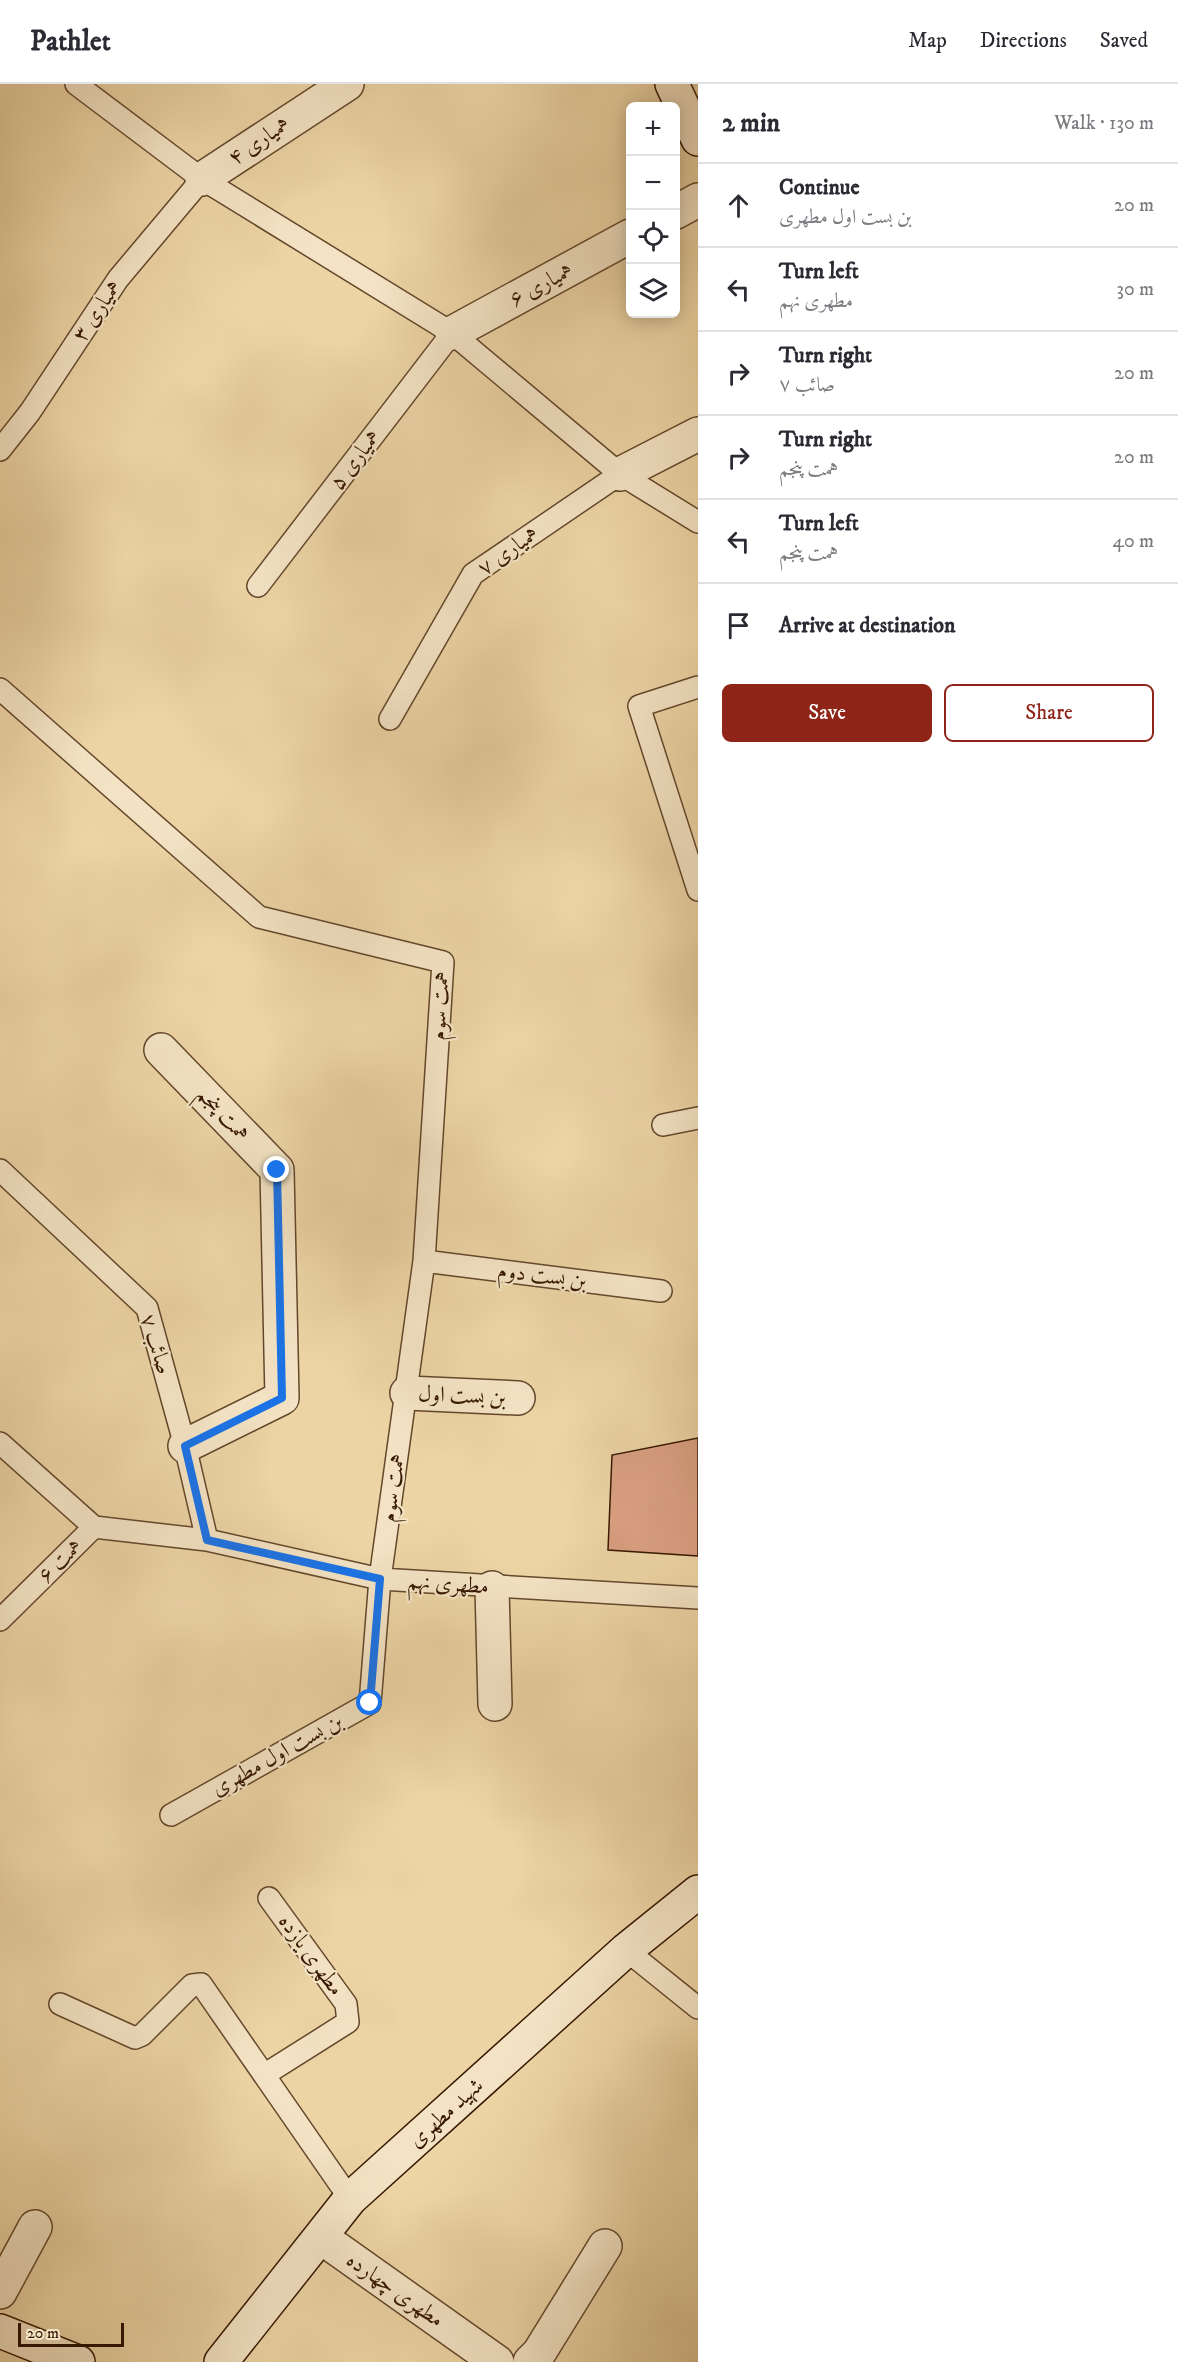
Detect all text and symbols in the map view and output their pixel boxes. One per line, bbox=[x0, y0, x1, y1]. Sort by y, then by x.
text: Pathlet bbox=[30, 24, 111, 59]
text: Map bbox=[908, 28, 947, 54]
text: Directions bbox=[980, 28, 1067, 54]
text: Saved bbox=[1100, 28, 1148, 54]
map controls bbox=[626, 102, 680, 318]
button: + bbox=[626, 102, 680, 156]
text: 2 min bbox=[722, 107, 780, 140]
street label: همیاری ۴ bbox=[223, 111, 295, 171]
text: Walk · 130 m bbox=[1054, 111, 1154, 136]
button: − bbox=[626, 156, 680, 210]
text: Continue bbox=[779, 174, 860, 201]
icon: ahead bbox=[722, 189, 755, 222]
text: 20 m bbox=[1114, 193, 1154, 218]
text: بن بست اول مطهری bbox=[779, 205, 912, 230]
button: locate bbox=[626, 210, 680, 264]
street label: همیاری ۶ bbox=[505, 257, 577, 313]
text: Turn left bbox=[779, 258, 859, 285]
button: layers bbox=[626, 264, 680, 318]
icon: left bbox=[722, 273, 755, 306]
street label: همیاری ۳ bbox=[67, 275, 127, 347]
text: 30 m bbox=[1116, 277, 1154, 302]
text: مطهری نهم bbox=[779, 289, 853, 314]
text: Turn right bbox=[779, 342, 872, 369]
icon: right bbox=[722, 357, 755, 390]
text: 20 m bbox=[1114, 361, 1154, 386]
text: صائب ۷ bbox=[779, 373, 835, 398]
street label: همیاری ۵ bbox=[324, 425, 386, 495]
text: Turn right bbox=[779, 426, 872, 453]
icon: right bbox=[722, 441, 755, 474]
text: 20 m bbox=[1114, 445, 1154, 470]
text: همت پنجم bbox=[779, 457, 838, 482]
text: Turn left bbox=[779, 510, 859, 537]
street label: همیاری ۷ bbox=[472, 520, 544, 582]
icon: left bbox=[722, 525, 755, 558]
text: 40 m bbox=[1112, 529, 1154, 554]
text: همت پنجم bbox=[779, 541, 838, 566]
icon: arrive bbox=[722, 609, 755, 642]
text: Arrive at destination bbox=[779, 612, 956, 639]
button: Save bbox=[722, 684, 932, 742]
button: Share bbox=[944, 684, 1154, 742]
street label: همت سوم bbox=[425, 971, 460, 1041]
street label: همت پنجم bbox=[186, 1081, 255, 1151]
route end bbox=[263, 1156, 289, 1182]
street label: بن بست دوم bbox=[495, 1257, 588, 1300]
street label: صائب ۷ bbox=[134, 1311, 178, 1377]
street label: بن بست اول bbox=[417, 1380, 507, 1412]
street label: همت سوم bbox=[375, 1452, 416, 1525]
street label: همت ۶ bbox=[32, 1533, 88, 1589]
street label: مطهری نهم bbox=[406, 1568, 490, 1606]
route start bbox=[356, 1689, 382, 1715]
street label: بن بست اول مطهری bbox=[207, 1708, 347, 1802]
street label: مطهری یازده bbox=[272, 1909, 350, 2001]
street label: شهید مطهری bbox=[403, 2072, 489, 2154]
street label: مطهری چهارده bbox=[341, 2246, 449, 2334]
scale bar bbox=[18, 2320, 124, 2348]
text: 20 m bbox=[27, 2323, 59, 2343]

